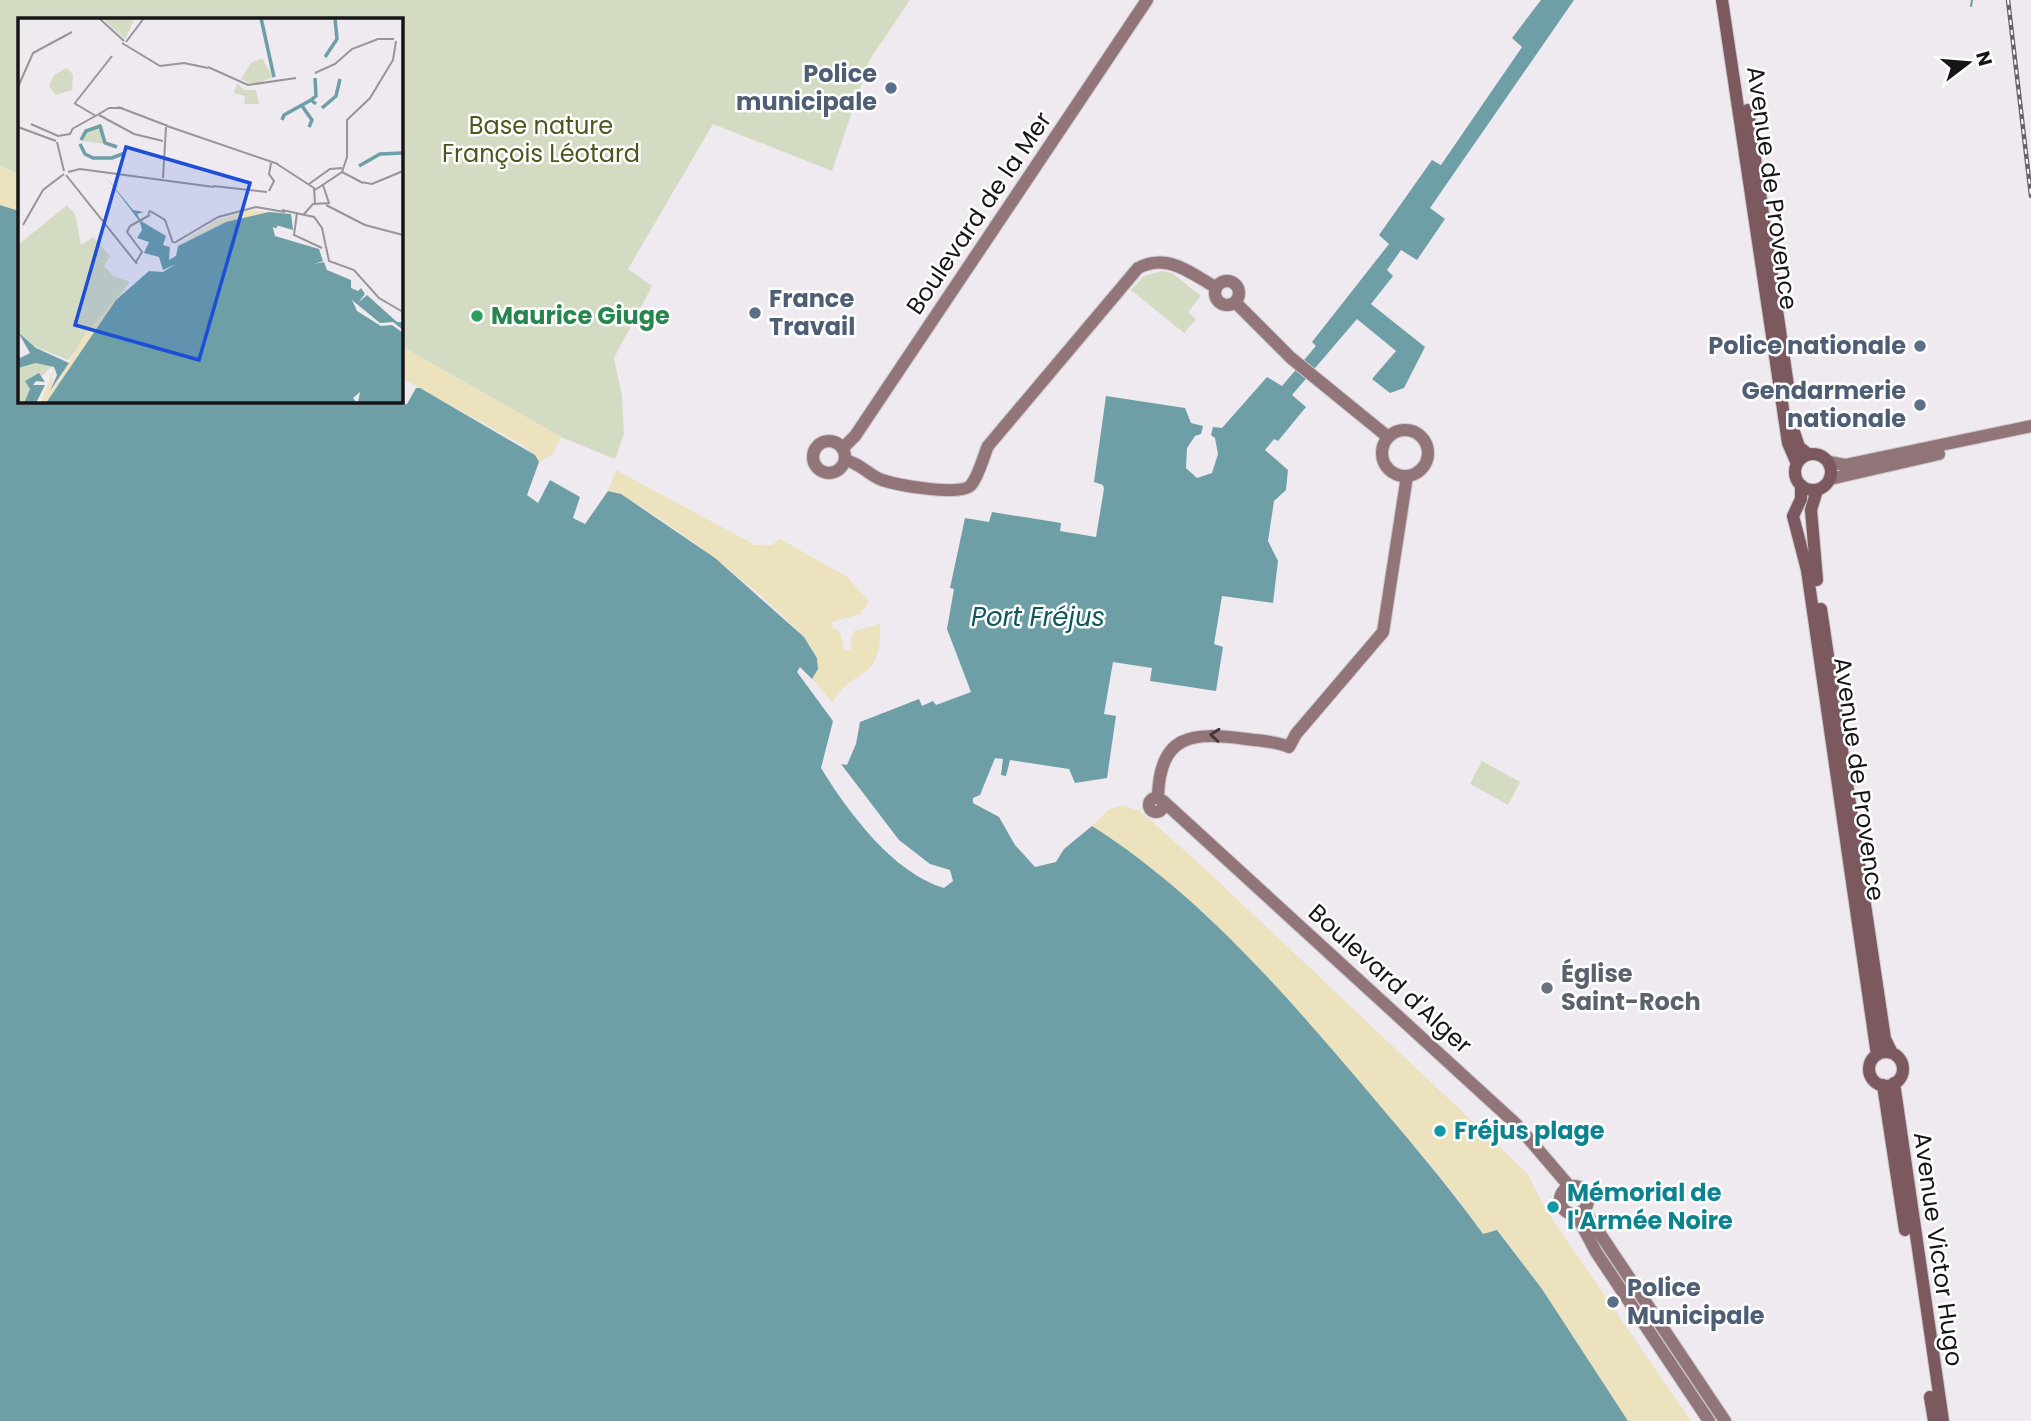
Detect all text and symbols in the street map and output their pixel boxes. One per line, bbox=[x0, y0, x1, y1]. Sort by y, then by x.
inset map bbox=[18, 18, 402, 402]
north arrow bbox=[1933, 28, 2003, 98]
text: N bbox=[1969, 48, 1999, 69]
place label: Police municipale bbox=[736, 57, 877, 118]
street label: Avenue de Provence bbox=[1739, 64, 1806, 312]
marker: Police municipale bbox=[883, 80, 899, 96]
street label: Boulevard de la Mer bbox=[898, 105, 1059, 321]
park label: Base nature François Léotard bbox=[442, 109, 640, 170]
place label: France Travail bbox=[769, 282, 855, 343]
place label: Maurice Giuge bbox=[491, 299, 670, 332]
marker: France Travail bbox=[747, 305, 763, 321]
marker: Maurice Giuge bbox=[469, 308, 485, 324]
place label: Police nationale bbox=[1708, 329, 1906, 362]
marker: Police nationale bbox=[1912, 338, 1928, 354]
place label: Gendarmerie nationale bbox=[1742, 374, 1906, 435]
marker: Gendarmerie nationale bbox=[1912, 397, 1928, 413]
water label: Port Fréjus bbox=[971, 599, 1105, 635]
street label: Avenue de Provence bbox=[1826, 655, 1893, 903]
one-way arrow bbox=[1209, 728, 1220, 743]
street label: Boulevard d'Alger bbox=[1301, 896, 1479, 1061]
place label: Église Saint-Roch bbox=[1561, 957, 1701, 1018]
marker: Église Saint-Roch bbox=[1539, 980, 1555, 996]
place label: Fréjus plage bbox=[1454, 1114, 1605, 1147]
marker: Fréjus plage bbox=[1432, 1123, 1448, 1139]
street label: Avenue Victor Hugo bbox=[1906, 1130, 1971, 1368]
place label: Mémorial de l'Armée Noire bbox=[1567, 1176, 1733, 1237]
marker: Mémorial de l'Armée Noire bbox=[1545, 1199, 1561, 1215]
place label: Police Municipale bbox=[1627, 1271, 1765, 1332]
marker: Police Municipale bbox=[1605, 1294, 1621, 1310]

